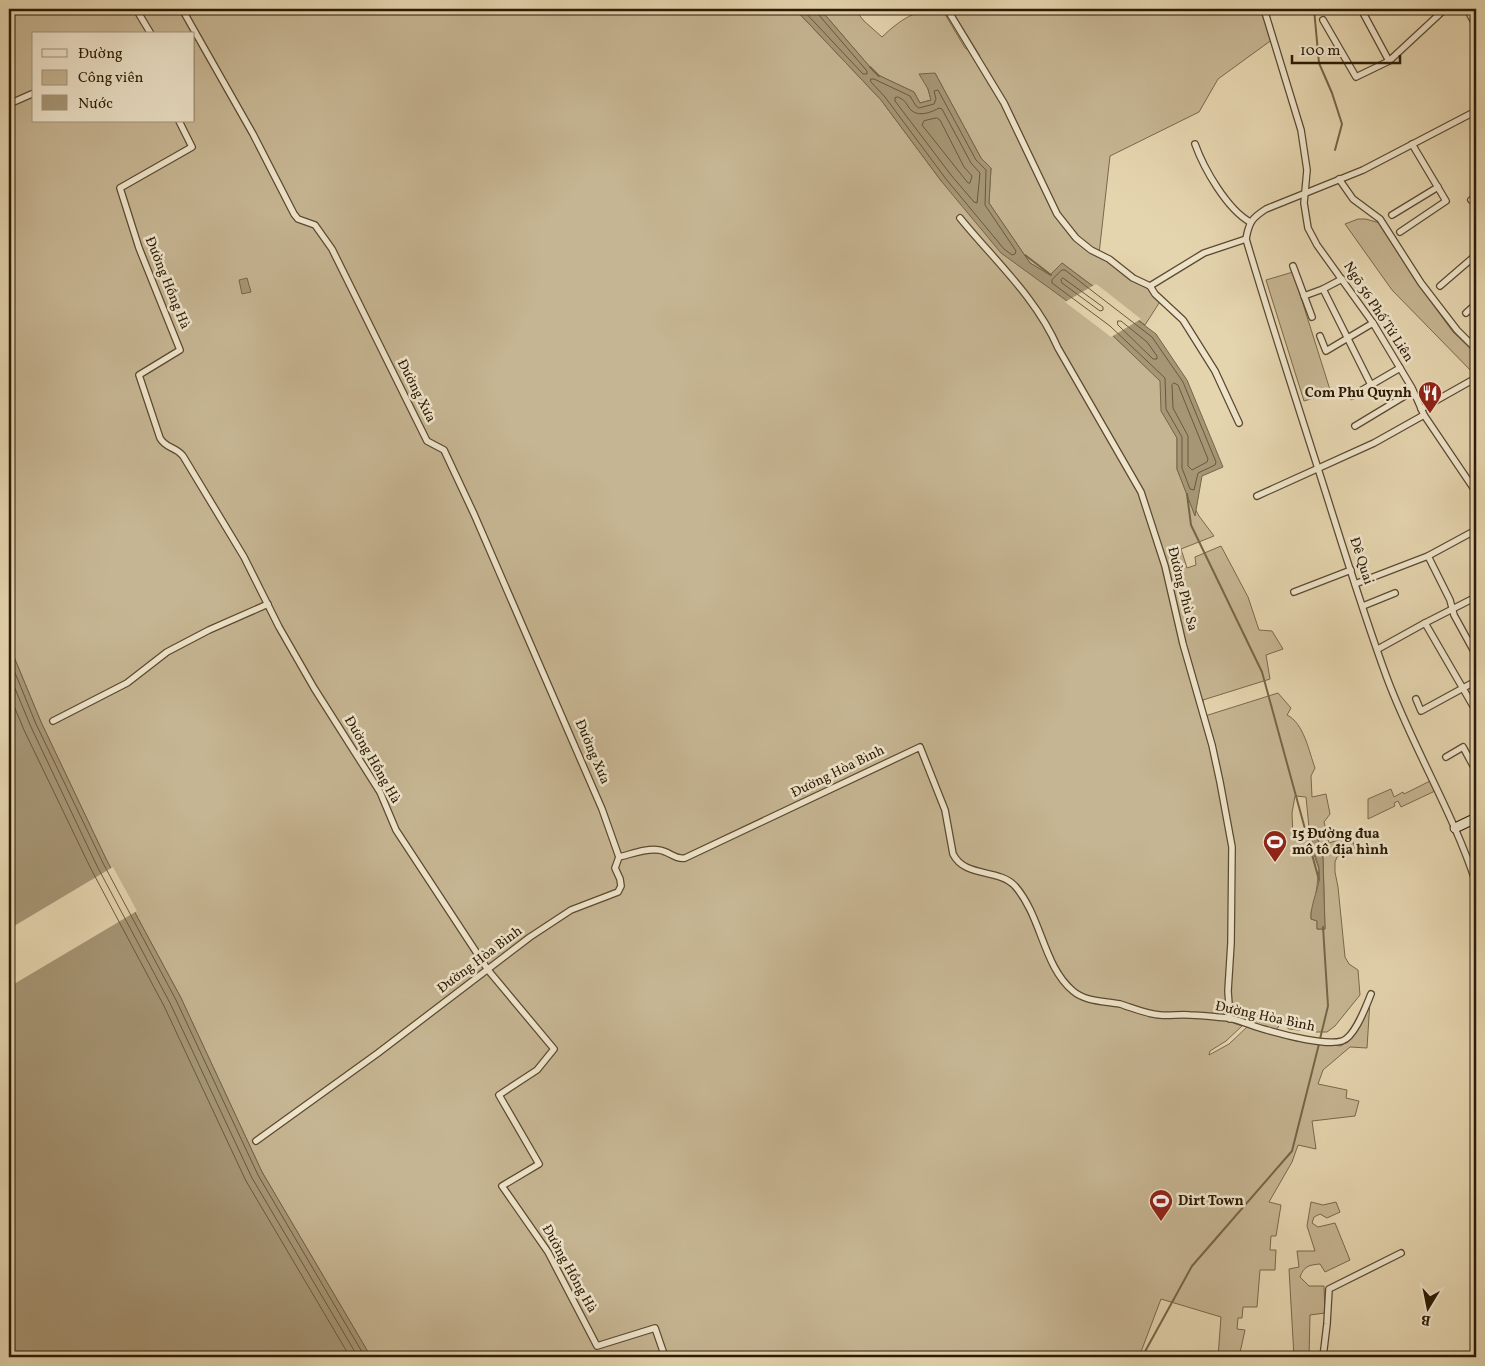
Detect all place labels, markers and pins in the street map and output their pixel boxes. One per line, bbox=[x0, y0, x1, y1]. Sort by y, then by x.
restaurant icon: Com Phu Quynh bbox=[1417, 380, 1443, 414]
place label: Com Phu Quynh bbox=[1305, 384, 1412, 403]
place label: 15 Đường đua mô tô địa hình bbox=[1292, 825, 1388, 860]
sports icon: 15 Đường đua mô tô địa hình bbox=[1262, 829, 1288, 863]
sports icon: Dirt Town bbox=[1148, 1188, 1174, 1222]
place label: Dirt Town bbox=[1178, 1192, 1244, 1211]

